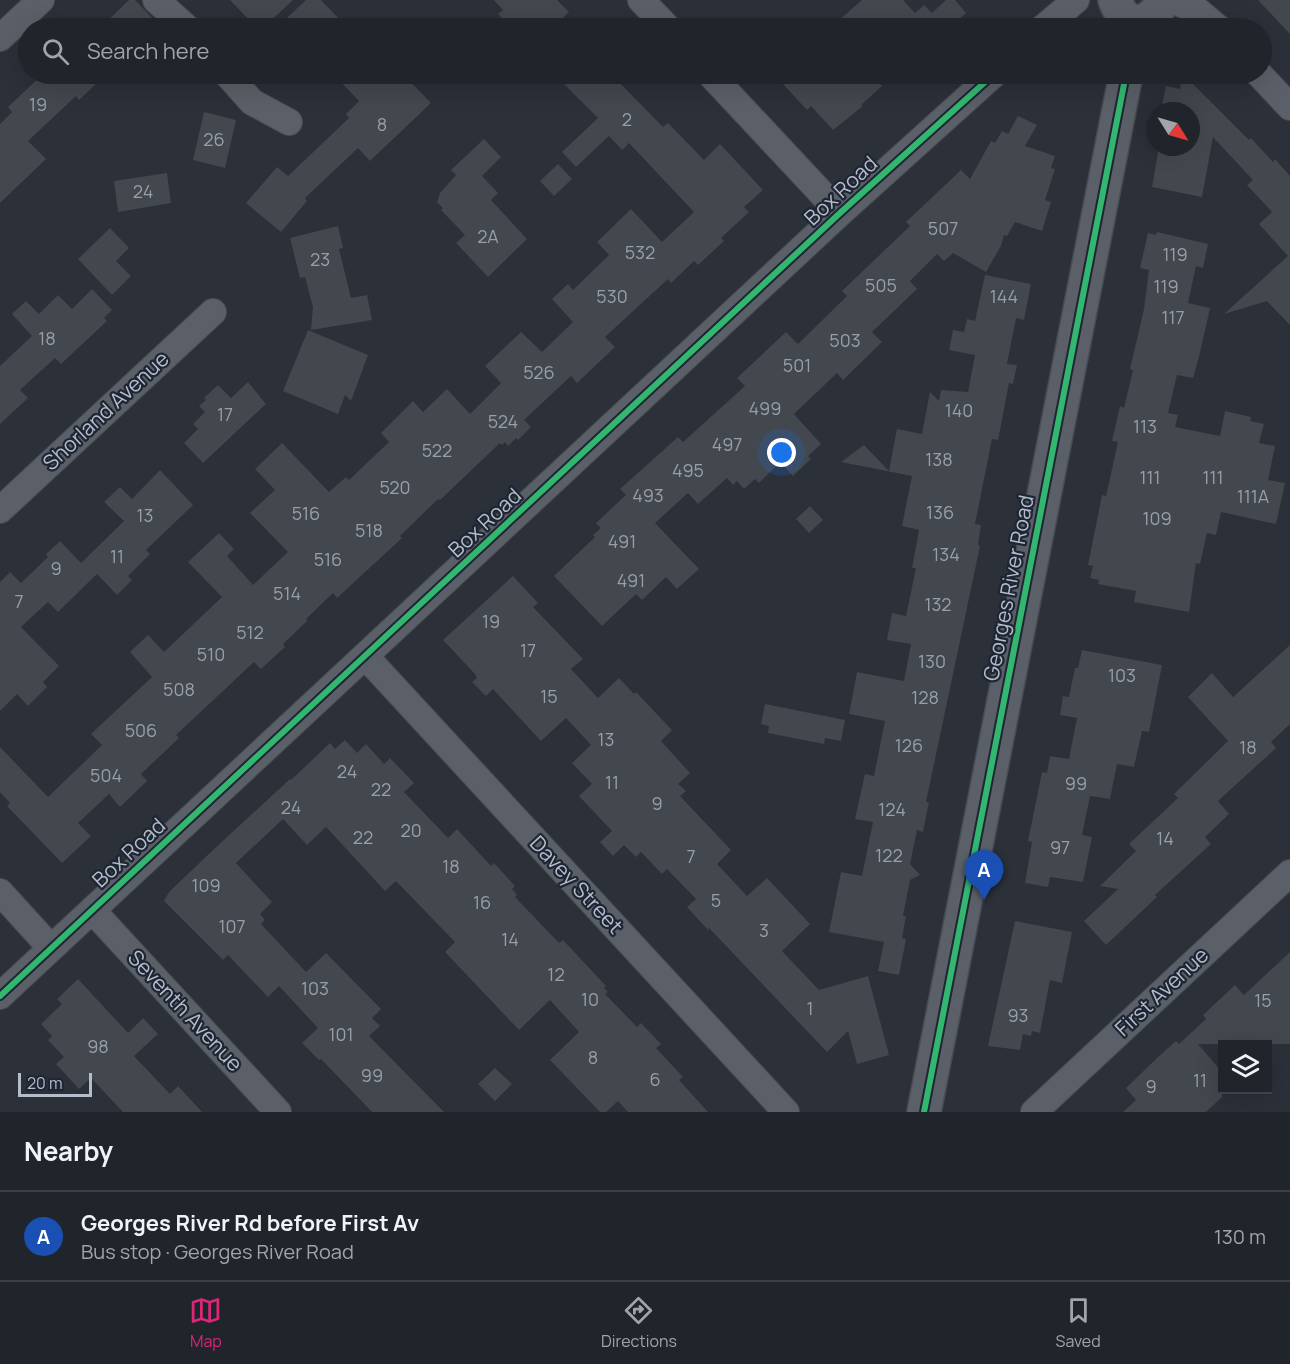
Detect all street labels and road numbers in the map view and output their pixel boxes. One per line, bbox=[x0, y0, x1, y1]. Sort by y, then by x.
street label: Box Road bbox=[798, 149, 883, 231]
street label: Shorland Avenue bbox=[36, 344, 174, 476]
street label: Box Road bbox=[442, 481, 527, 563]
street label: Georges River Road bbox=[976, 492, 1040, 683]
street label: Box Road bbox=[86, 811, 171, 893]
street label: Davey Street bbox=[524, 829, 629, 939]
street label: First Avenue bbox=[1109, 941, 1214, 1042]
street label: Seventh Avenue bbox=[122, 944, 249, 1077]

